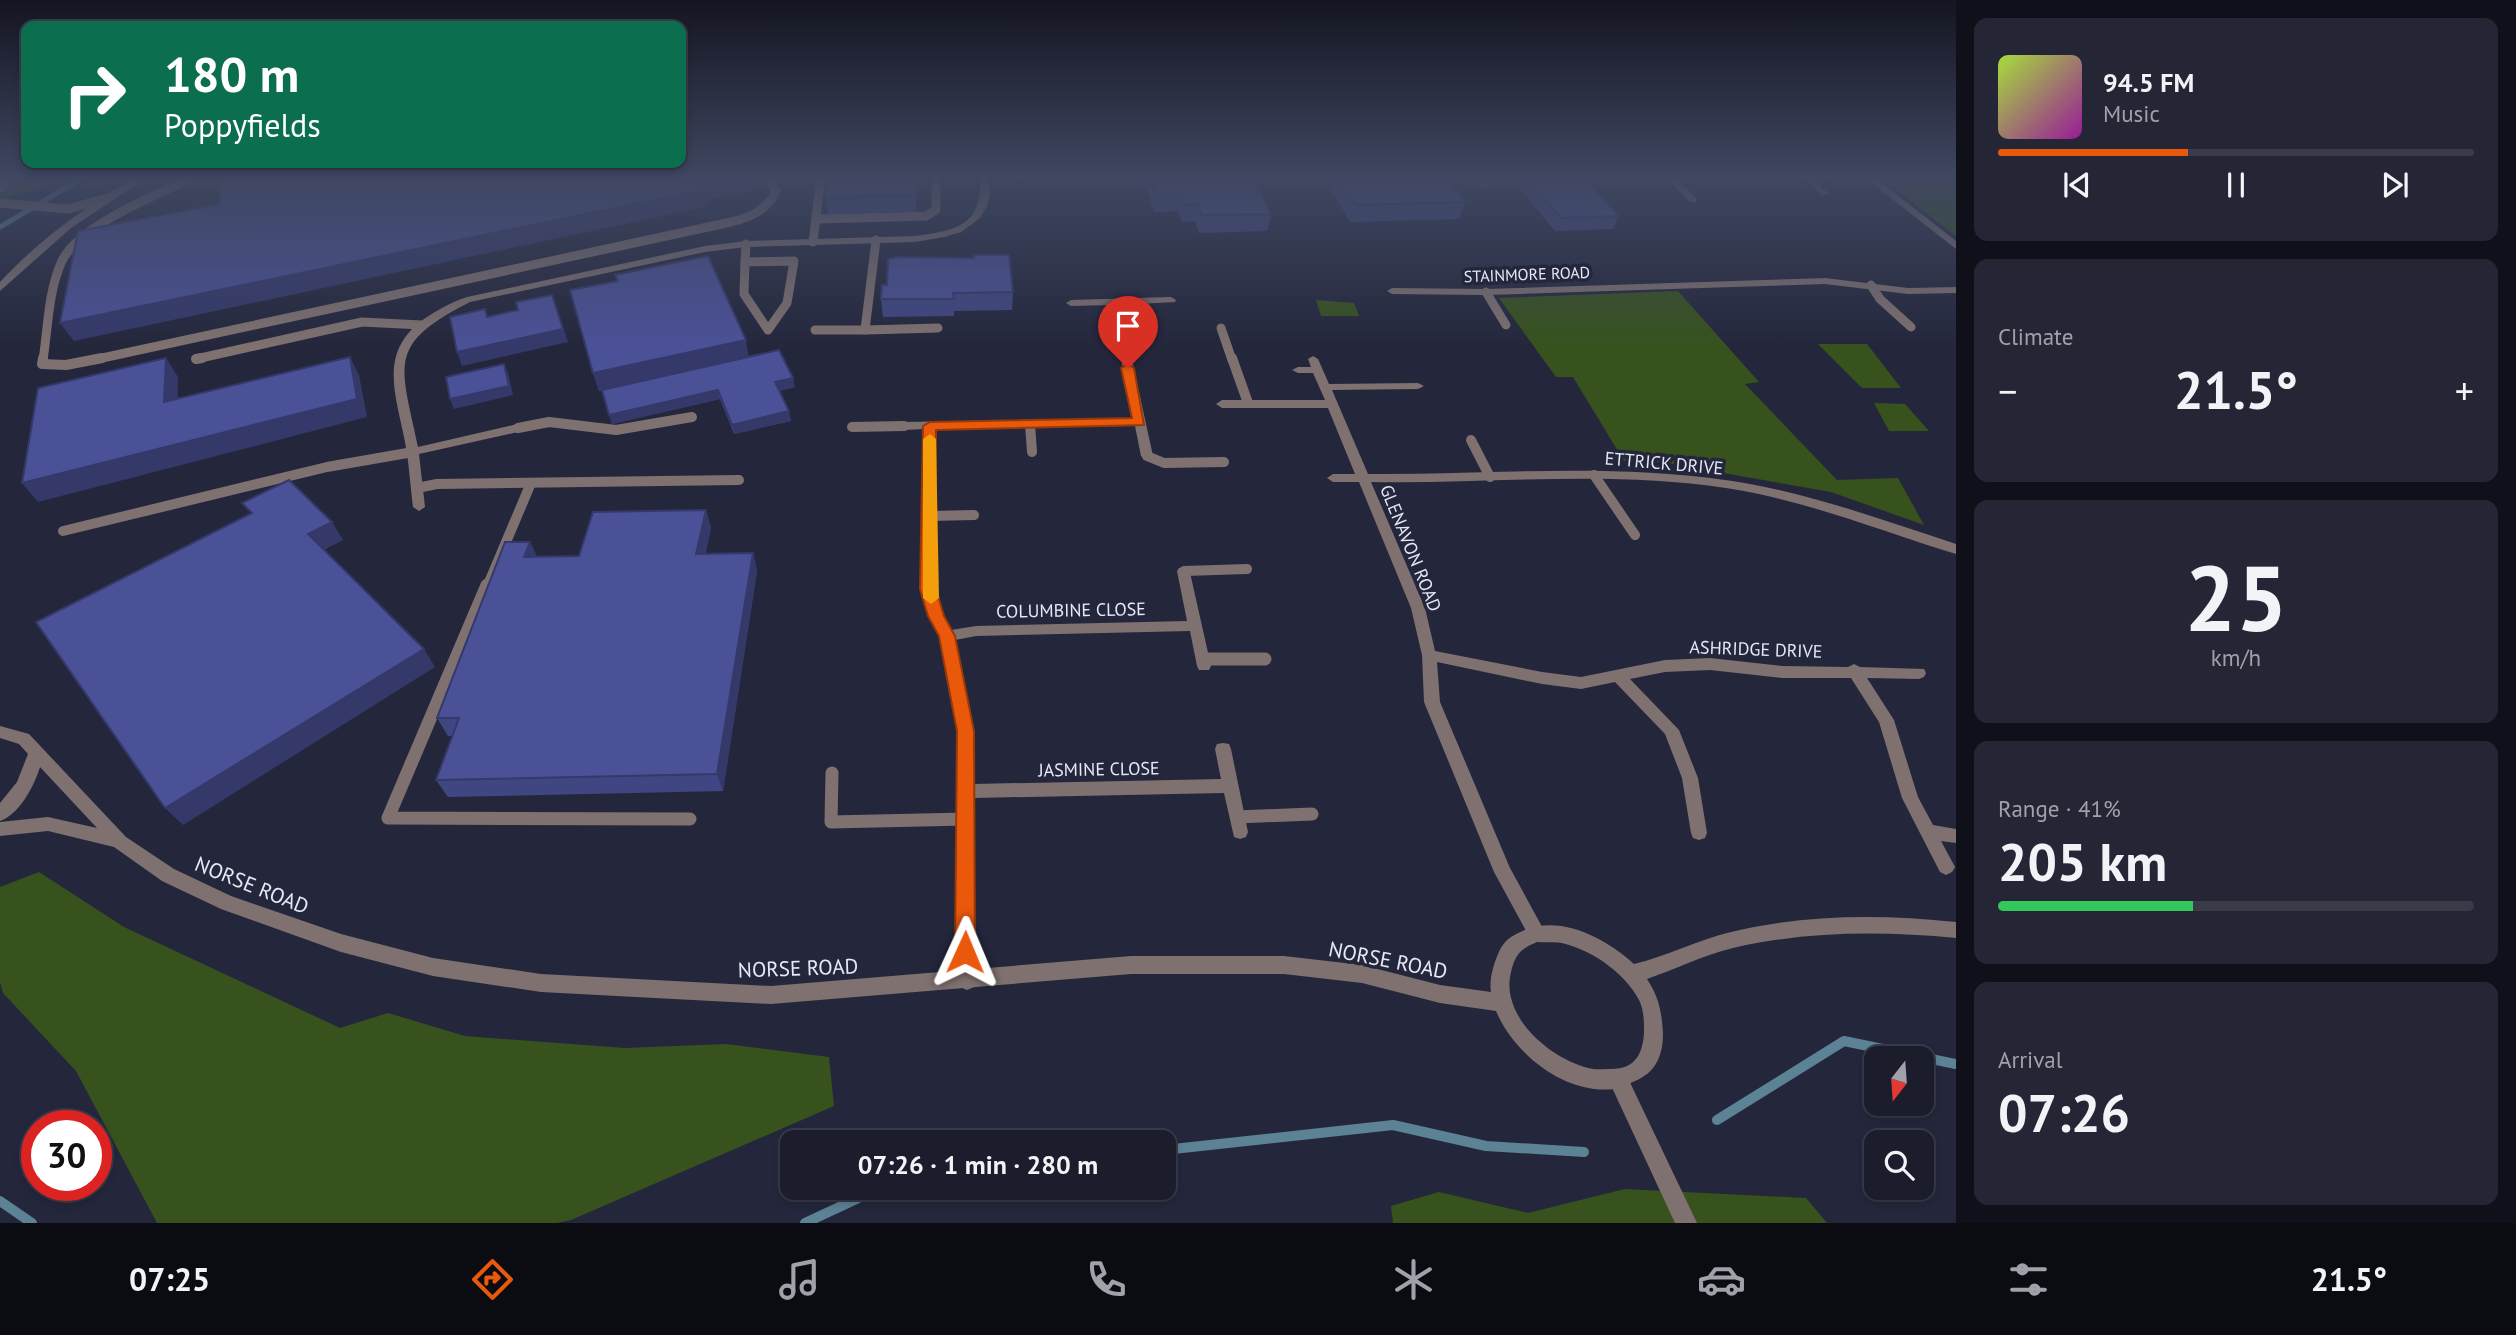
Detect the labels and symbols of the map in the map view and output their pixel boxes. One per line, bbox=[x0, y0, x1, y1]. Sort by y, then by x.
street label: STAINMORE ROAD bbox=[1464, 262, 1590, 286]
pin bbox=[1098, 296, 1158, 368]
street label: ETTRICK DRIVE bbox=[1604, 446, 1724, 480]
street label: GLENAVON ROAD bbox=[1375, 481, 1447, 615]
street label: COLUMBINE CLOSE bbox=[996, 597, 1146, 623]
street label: ASHRIDGE DRIVE bbox=[1689, 635, 1823, 663]
street label: JASMINE CLOSE bbox=[1037, 756, 1160, 782]
street label: NORSE ROAD bbox=[191, 850, 313, 920]
position arrow bbox=[928, 915, 1002, 989]
street label: NORSE ROAD bbox=[1326, 935, 1450, 985]
street label: NORSE ROAD bbox=[737, 952, 859, 984]
north arrow bbox=[1864, 1046, 1934, 1116]
speed limit sign: 30 bbox=[21, 1110, 112, 1201]

